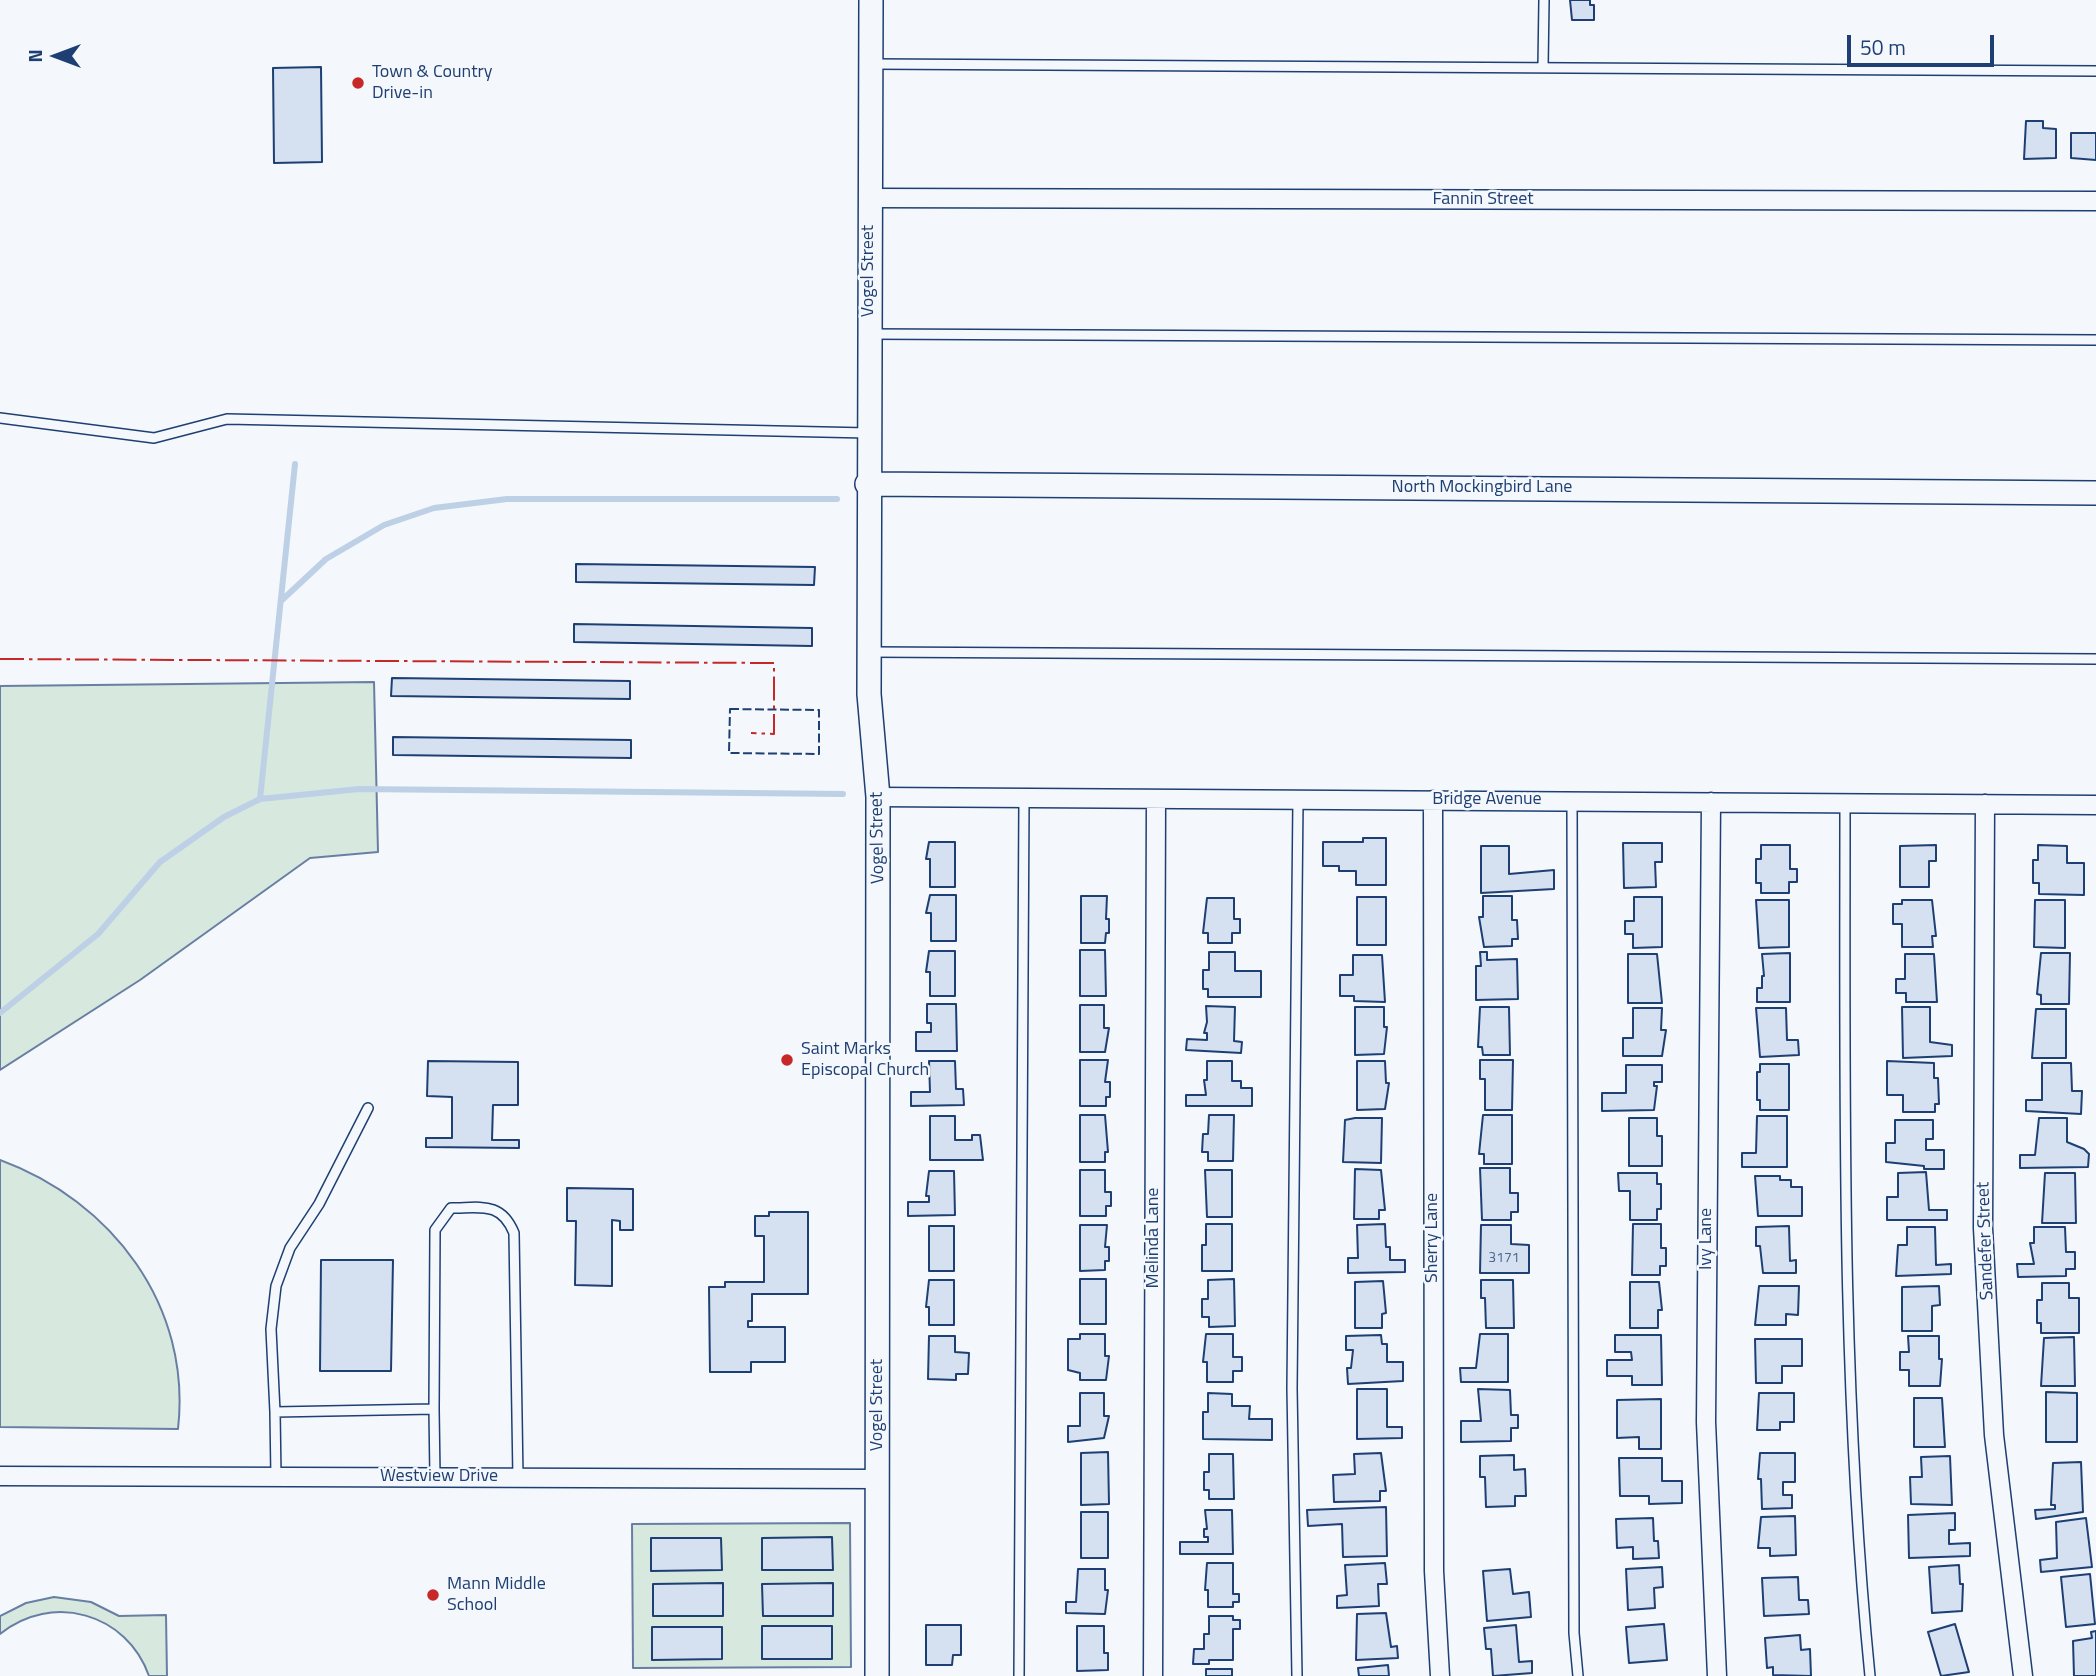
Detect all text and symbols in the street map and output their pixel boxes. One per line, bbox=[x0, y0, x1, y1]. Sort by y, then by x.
north arrow bbox=[21, 21, 91, 91]
scale bar bbox=[1851, 21, 1998, 65]
text: 50 m bbox=[1860, 31, 1906, 63]
text: N bbox=[20, 49, 49, 63]
place label: Town & Country Drive-in bbox=[372, 62, 492, 104]
marker: Town & Country Drive-in bbox=[350, 75, 366, 91]
street label: Fannin Street bbox=[1432, 189, 1534, 211]
street label: Vogel Street bbox=[858, 225, 880, 317]
street label: North Mockingbird Lane bbox=[1392, 477, 1572, 499]
street label: Bridge Avenue bbox=[1432, 789, 1542, 811]
street label: Vogel Street bbox=[866, 792, 890, 884]
place label: Saint Marks Episcopal Church bbox=[801, 1039, 929, 1082]
marker: Saint Marks Episcopal Church bbox=[779, 1052, 795, 1068]
street label: Sandefer Street bbox=[1973, 1181, 1999, 1301]
street label: Melinda Lane bbox=[1143, 1188, 1165, 1288]
street label: Sherry Lane bbox=[1422, 1193, 1444, 1283]
street label: Ivy Lane bbox=[1696, 1208, 1718, 1270]
house number: 3171 bbox=[1488, 1251, 1520, 1267]
street label: Vogel Street bbox=[867, 1359, 889, 1451]
street label: Westview Drive bbox=[380, 1466, 498, 1488]
place label: Mann Middle School bbox=[447, 1574, 546, 1616]
marker: Mann Middle School bbox=[425, 1587, 441, 1603]

